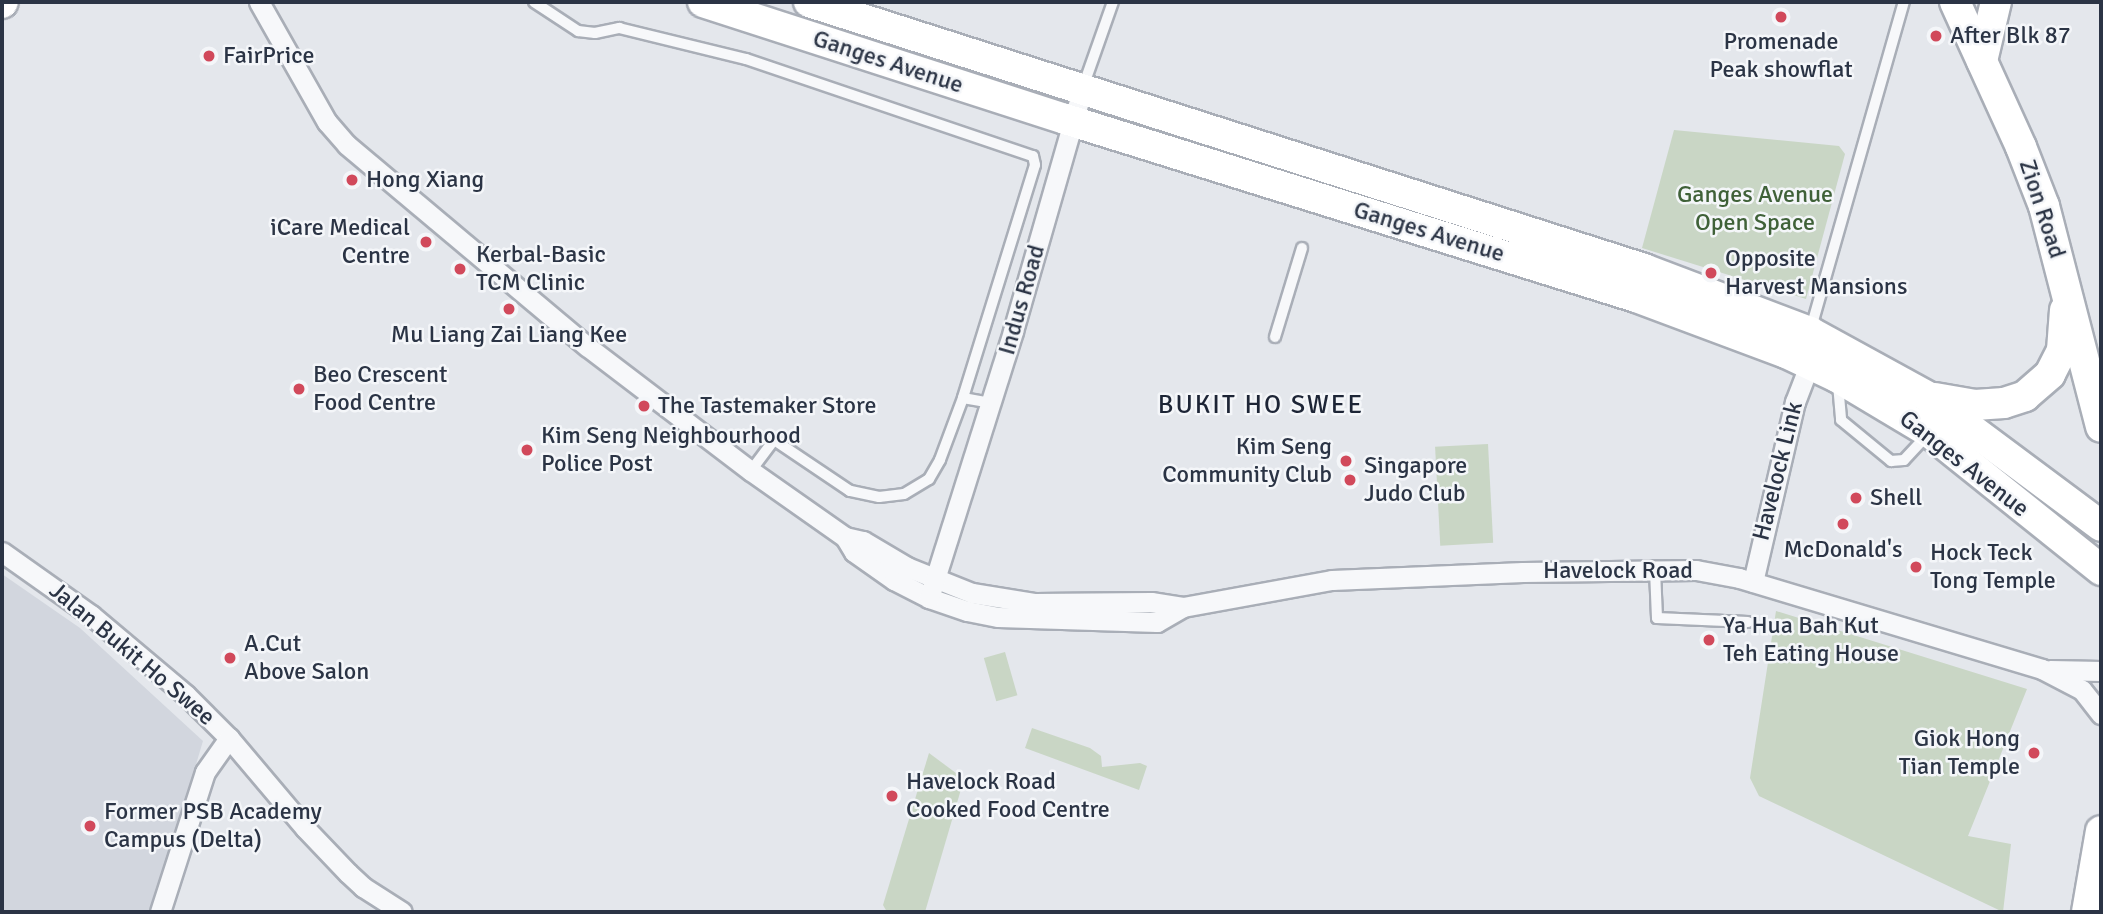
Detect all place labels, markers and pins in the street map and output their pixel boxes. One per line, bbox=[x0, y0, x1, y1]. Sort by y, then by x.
marker: Promenade Peak showflat bbox=[1773, 9, 1789, 25]
place label: After Blk 87 bbox=[1950, 22, 2071, 50]
place label: Promenade Peak showflat bbox=[1709, 28, 1853, 84]
marker: After Blk 87 bbox=[1928, 28, 1944, 44]
place label: FairPrice bbox=[223, 42, 314, 70]
marker: FairPrice bbox=[201, 48, 217, 64]
place label: Hong Xiang bbox=[366, 166, 484, 194]
marker: Hong Xiang bbox=[344, 172, 360, 188]
place label: iCare Medical Centre bbox=[270, 214, 410, 270]
marker: iCare Medical Centre bbox=[416, 232, 436, 252]
place label: Kerbal-Basic TCM Clinic bbox=[476, 241, 606, 297]
place label: Opposite Harvest Mansions bbox=[1725, 245, 1907, 301]
marker: Kerbal-Basic TCM Clinic bbox=[450, 259, 470, 279]
marker: Opposite Harvest Mansions bbox=[1703, 265, 1719, 281]
marker: Mu Liang Zai Liang Kee bbox=[501, 301, 517, 317]
place label: Mu Liang Zai Liang Kee bbox=[391, 321, 627, 349]
place label: Beo Crescent Food Centre bbox=[313, 361, 447, 417]
marker: Beo Crescent Food Centre bbox=[291, 381, 307, 397]
place label: The Tastemaker Store bbox=[658, 392, 876, 420]
marker: The Tastemaker Store bbox=[636, 398, 652, 414]
place label: Kim Seng Neighbourhood Police Post bbox=[541, 422, 801, 478]
place label: Kim Seng Community Club bbox=[1162, 433, 1332, 489]
marker: Kim Seng Neighbourhood Police Post bbox=[519, 442, 535, 458]
place label: Singapore Judo Club bbox=[1364, 452, 1467, 508]
marker: Kim Seng Community Club bbox=[1338, 453, 1354, 469]
marker: Singapore Judo Club bbox=[1342, 472, 1358, 488]
place label: Shell bbox=[1870, 484, 1922, 512]
marker: Shell bbox=[1848, 490, 1864, 506]
marker: McDonald's bbox=[1835, 516, 1851, 532]
place label: McDonald's bbox=[1783, 536, 1903, 564]
place label: Hock Teck Tong Temple bbox=[1930, 539, 2056, 595]
marker: Hock Teck Tong Temple bbox=[1908, 559, 1924, 575]
place label: Ya Hua Bah Kut Teh Eating House bbox=[1723, 612, 1899, 668]
place label: A.Cut Above Salon bbox=[244, 630, 369, 686]
marker: Ya Hua Bah Kut Teh Eating House bbox=[1701, 632, 1717, 648]
marker: A.Cut Above Salon bbox=[222, 650, 238, 666]
place label: Giok Hong Tian Temple bbox=[1899, 725, 2020, 781]
marker: Giok Hong Tian Temple bbox=[2026, 745, 2042, 761]
place label: Havelock Road Cooked Food Centre bbox=[906, 768, 1110, 824]
marker: Havelock Road Cooked Food Centre bbox=[884, 788, 900, 804]
place label: Former PSB Academy Campus (Delta) bbox=[104, 798, 322, 854]
marker: Former PSB Academy Campus (Delta) bbox=[82, 818, 98, 834]

